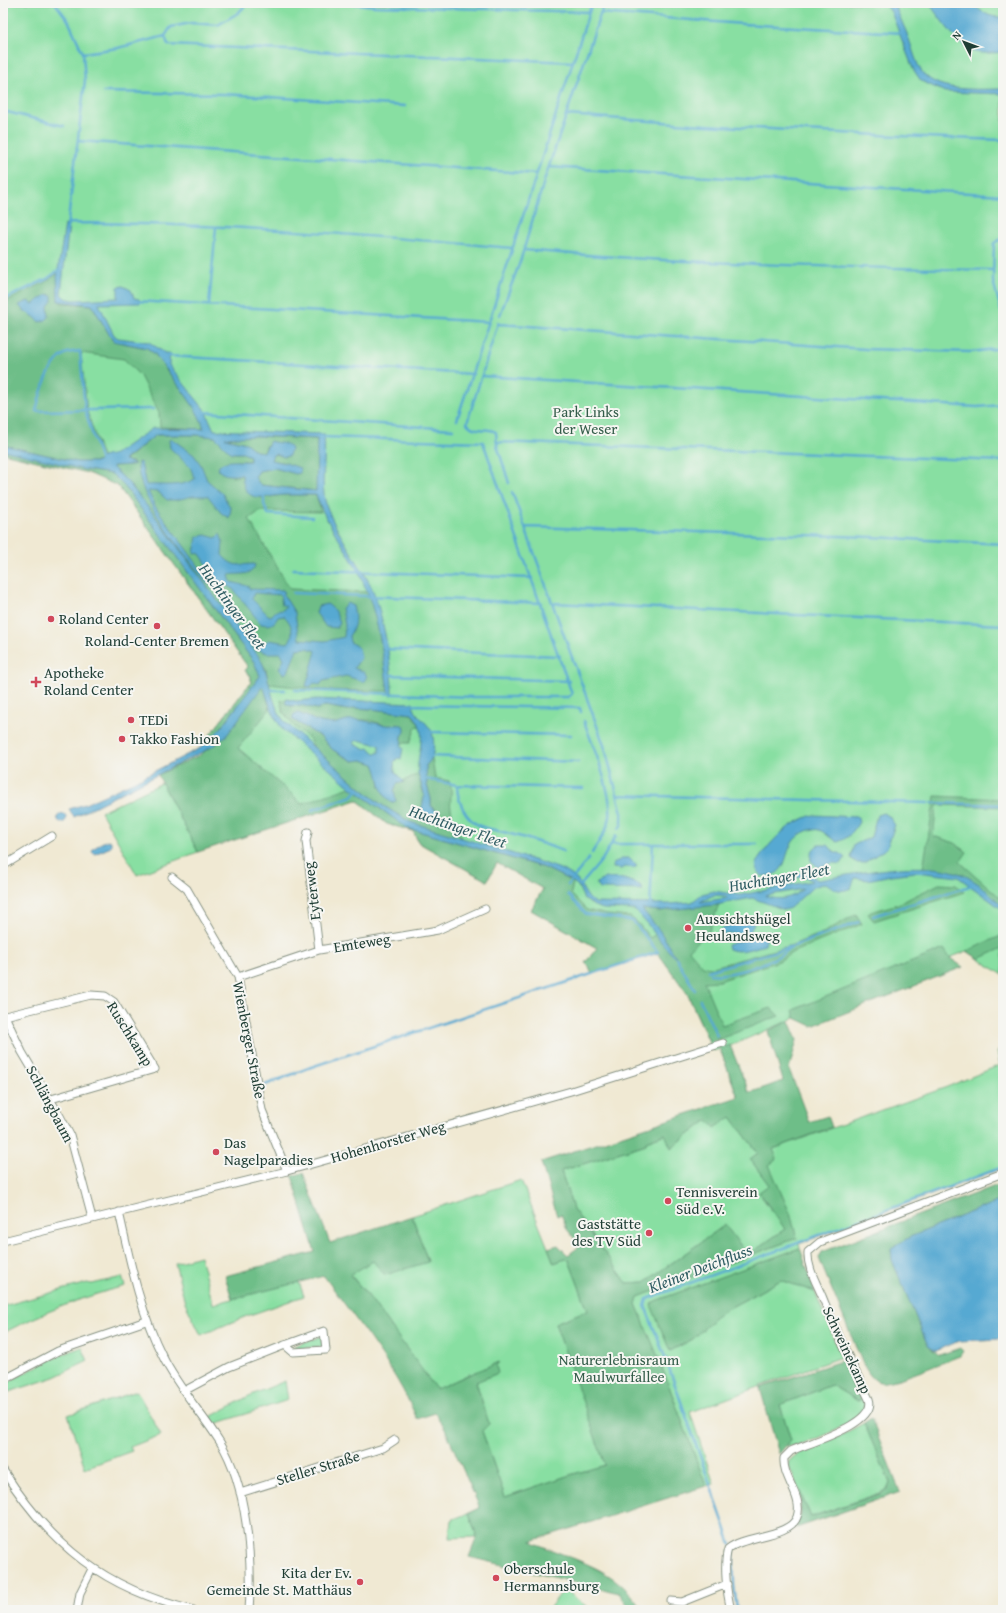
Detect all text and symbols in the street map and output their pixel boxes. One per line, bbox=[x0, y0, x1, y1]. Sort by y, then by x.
north arrow bbox=[944, 22, 984, 62]
text: N bbox=[948, 27, 965, 43]
park label: Park Links der Weser bbox=[553, 401, 619, 439]
water label: Huchtinger Fleet bbox=[193, 557, 273, 655]
place label: Roland Center bbox=[59, 608, 148, 629]
marker: Roland Center bbox=[46, 614, 56, 624]
marker: Roland-Center Bremen bbox=[152, 621, 162, 631]
place label: Roland-Center Bremen bbox=[85, 630, 229, 651]
place label: Apotheke Roland Center bbox=[44, 662, 133, 700]
marker: Apotheke Roland Center bbox=[31, 677, 41, 687]
place label: TEDi bbox=[139, 709, 168, 730]
marker: TEDi bbox=[126, 715, 136, 725]
place label: Takko Fashion bbox=[130, 728, 220, 749]
marker: Takko Fashion bbox=[117, 734, 127, 744]
water label: Huchtinger Fleet bbox=[405, 798, 511, 854]
water label: Huchtinger Fleet bbox=[726, 856, 832, 898]
street label: Eyterweg bbox=[297, 860, 325, 921]
place label: Aussichtshügel Heulandsweg bbox=[696, 908, 791, 946]
marker: Aussichtshügel Heulandsweg bbox=[683, 923, 693, 933]
street label: Emteweg bbox=[332, 928, 392, 957]
street label: Wienberger Straße bbox=[228, 980, 271, 1100]
street label: Ruschkamp bbox=[102, 997, 159, 1070]
street label: Schlängbaum bbox=[21, 1061, 80, 1147]
street label: Hohenhorster Weg bbox=[328, 1115, 448, 1168]
place label: Das Nagelparadies bbox=[224, 1132, 313, 1170]
marker: Das Nagelparadies bbox=[211, 1147, 221, 1157]
place label: Tennisverein Süd e.V. bbox=[676, 1181, 758, 1219]
marker: Tennisverein Süd e.V. bbox=[663, 1196, 673, 1206]
place label: Gaststätte des TV Süd bbox=[572, 1213, 641, 1251]
marker: Gaststätte des TV Süd bbox=[644, 1228, 654, 1238]
water label: Kleiner Deichfluss bbox=[644, 1237, 755, 1299]
street label: Schweinekamp bbox=[818, 1303, 877, 1397]
park label: Naturerlebnisraum Maulwurfallee bbox=[559, 1349, 680, 1387]
street label: Steller Straße bbox=[274, 1445, 362, 1490]
place label: Oberschule Hermannsburg bbox=[504, 1558, 599, 1596]
place label: Kita der Ev. Gemeinde St. Matthäus bbox=[207, 1562, 352, 1600]
marker: Oberschule Hermannsburg bbox=[491, 1573, 501, 1583]
marker: Kita der Ev. Gemeinde St. Matthäus bbox=[355, 1577, 365, 1587]

